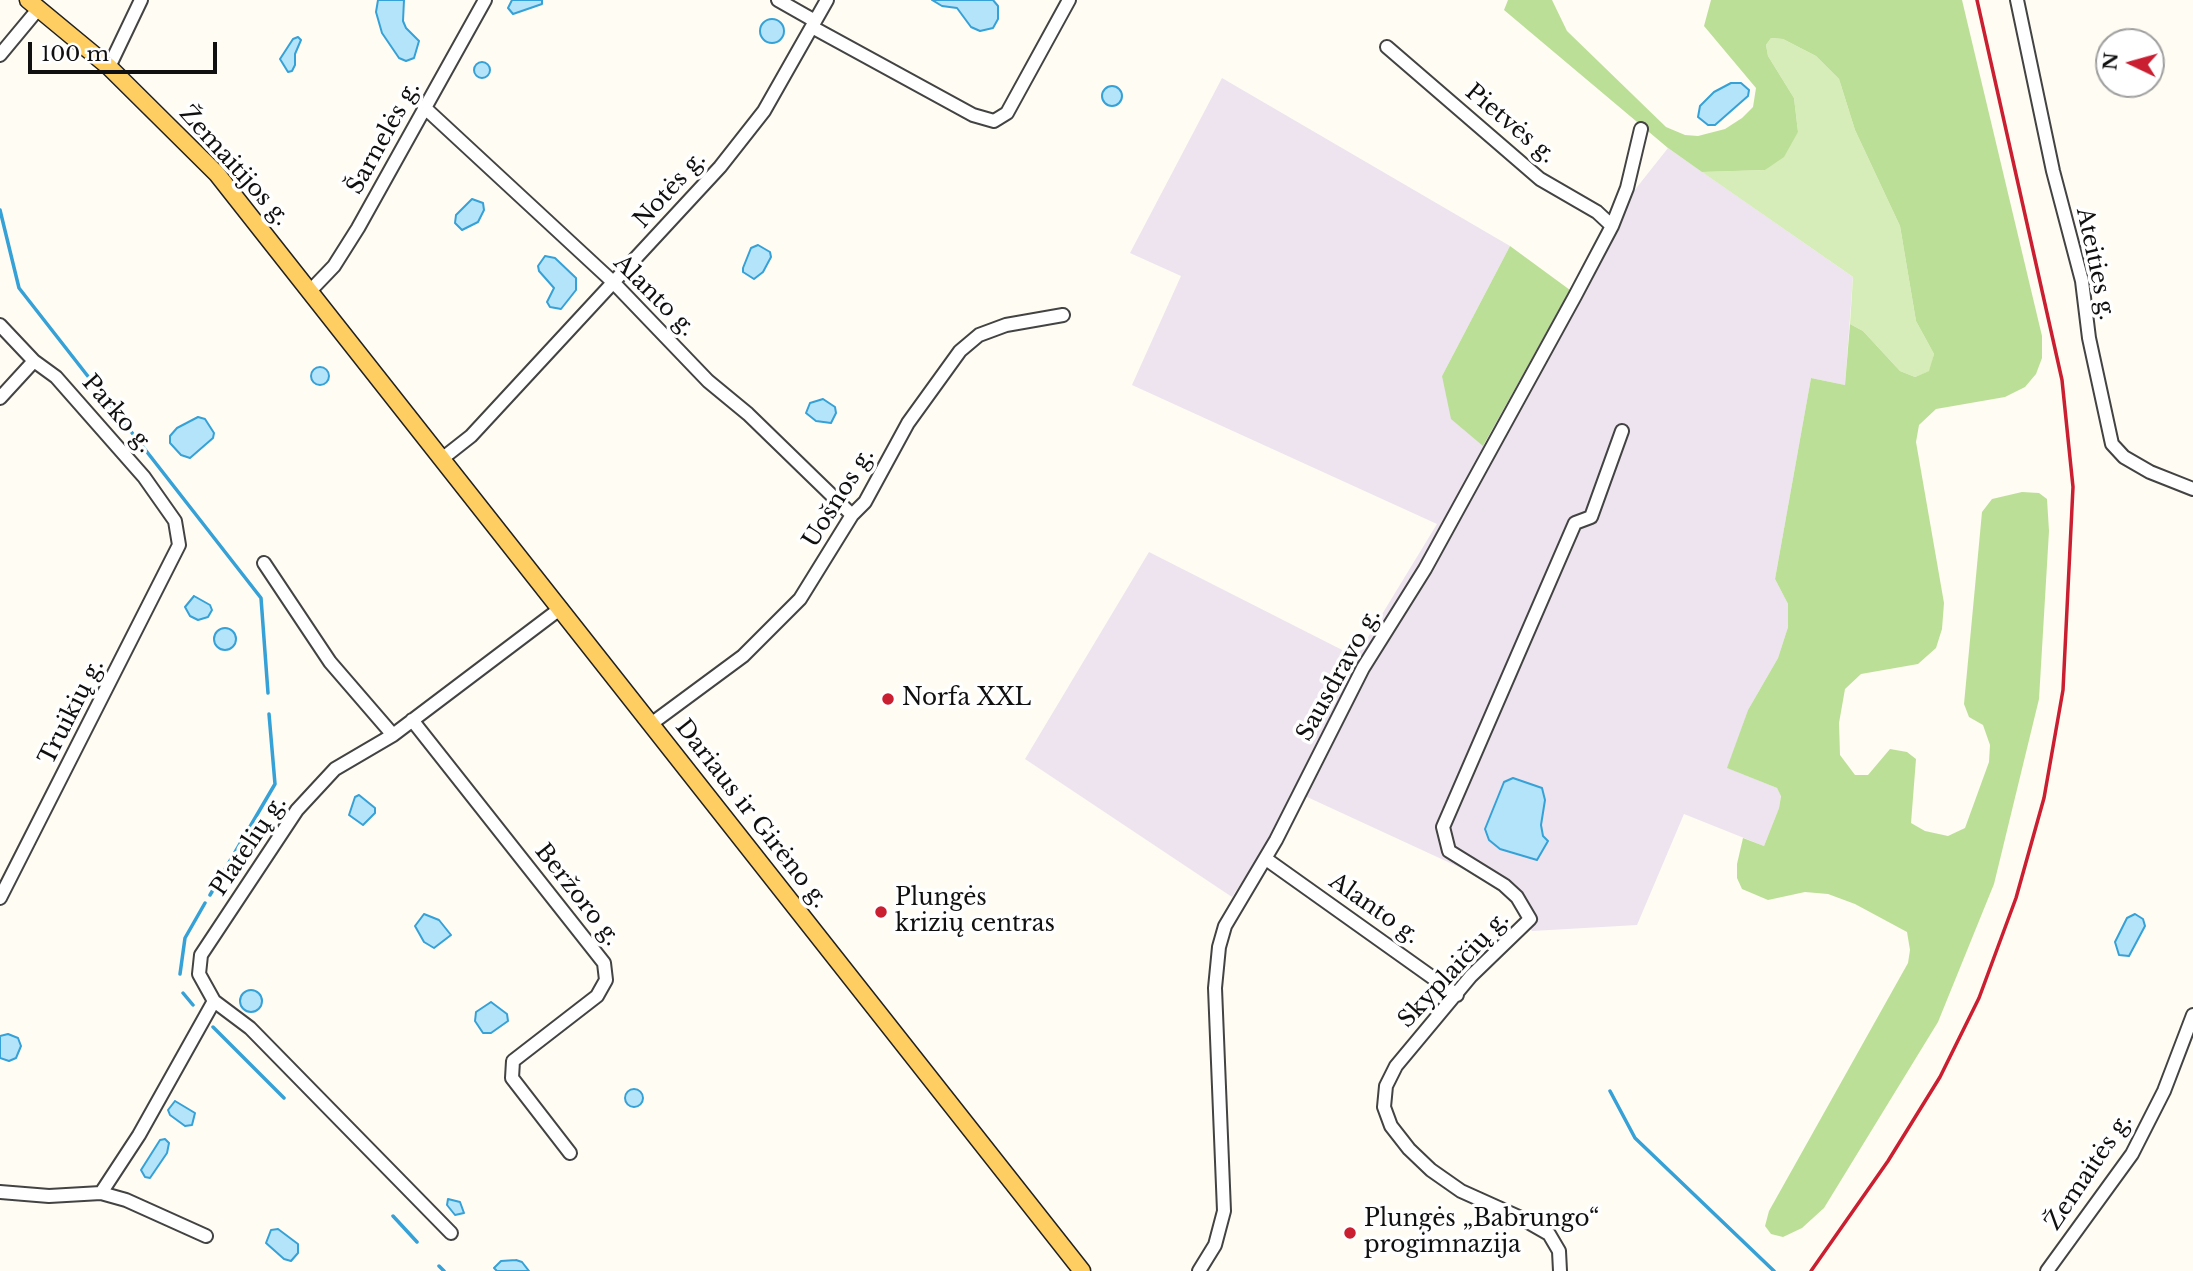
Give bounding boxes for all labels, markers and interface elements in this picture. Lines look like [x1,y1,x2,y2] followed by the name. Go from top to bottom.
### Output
[32,28,220,72] scale bar
[2095,28,2165,98] north arrow
[41,41,109,67] text: 100 m
[2098,51,2123,71] text: N
[342,77,426,199] street label: Šarnelės g.
[1459,78,1561,170] street label: Pietvės g.
[173,100,295,232] street label: Žemaitijos g.
[628,146,712,234] street label: Notės g.
[2070,205,2120,323] street label: Ateities g.
[607,249,701,343] street label: Alanto g.
[76,369,158,459] street label: Parko g.
[798,443,880,553] street label: Uošnos g.
[1291,604,1387,746] street label: Sausdravo g.
[34,655,110,769] street label: Truikių g.
[902,685,1031,713] place label: Norfa XXL
[880,691,896,707] marker: Norfa XXL
[669,714,833,914] street label: Dariaus ir Girėno g.
[205,791,293,901] street label: Platelių g.
[529,838,625,952] street label: Beržoro g.
[1323,868,1425,950] street label: Alanto g.
[895,885,1055,939] place label: Plungės krizių centras
[873,904,889,920] marker: Plungės krizių centras
[1393,906,1515,1034] street label: Skyplaičių g.
[2040,1108,2138,1236] street label: Žemaitės g.
[1364,1206,1599,1260] place label: Plungės „Babrungo“ progimnazija
[1342,1225,1358,1241] marker: Plungės „Babrungo“ progimnazija

